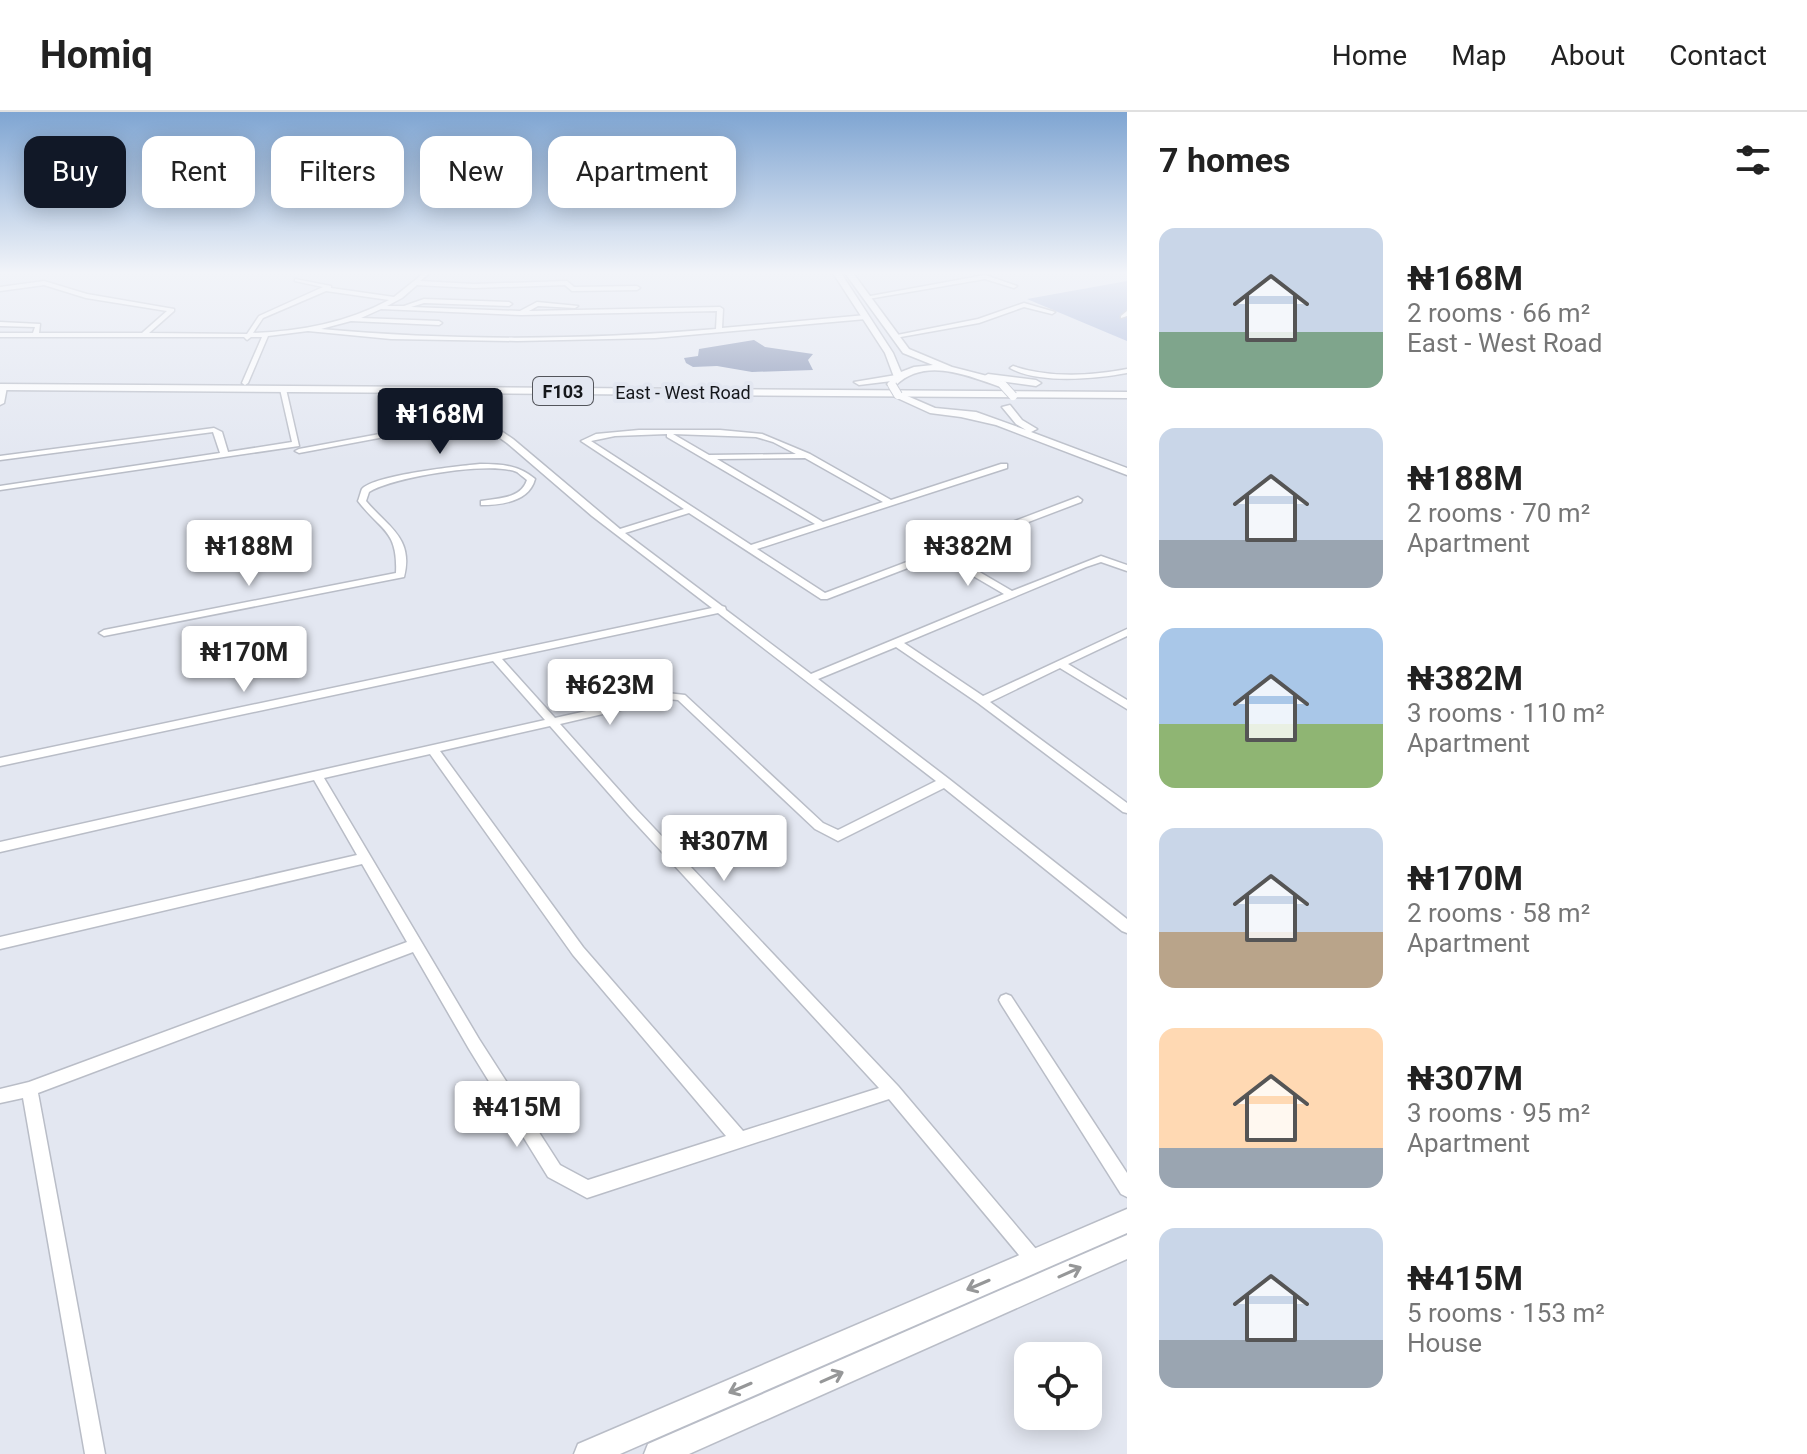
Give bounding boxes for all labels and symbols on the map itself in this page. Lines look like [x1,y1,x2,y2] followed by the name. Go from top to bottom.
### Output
[533,377,593,405] road number: F103
[615,382,751,403] street label: East - West Road
[384,388,496,456] pin: ₦168M
[193,520,305,588] pin: ₦188M
[912,520,1024,588] pin: ₦382M
[188,626,300,694] pin: ₦170M
[554,659,666,727] pin: ₦623M
[668,815,780,883] pin: ₦307M
[461,1081,573,1149] pin: ₦415M
[1057,1264,1082,1279] one-way arrow
[966,1278,991,1293] one-way arrow
[820,1369,844,1384] one-way arrow
[728,1382,752,1397] one-way arrow

